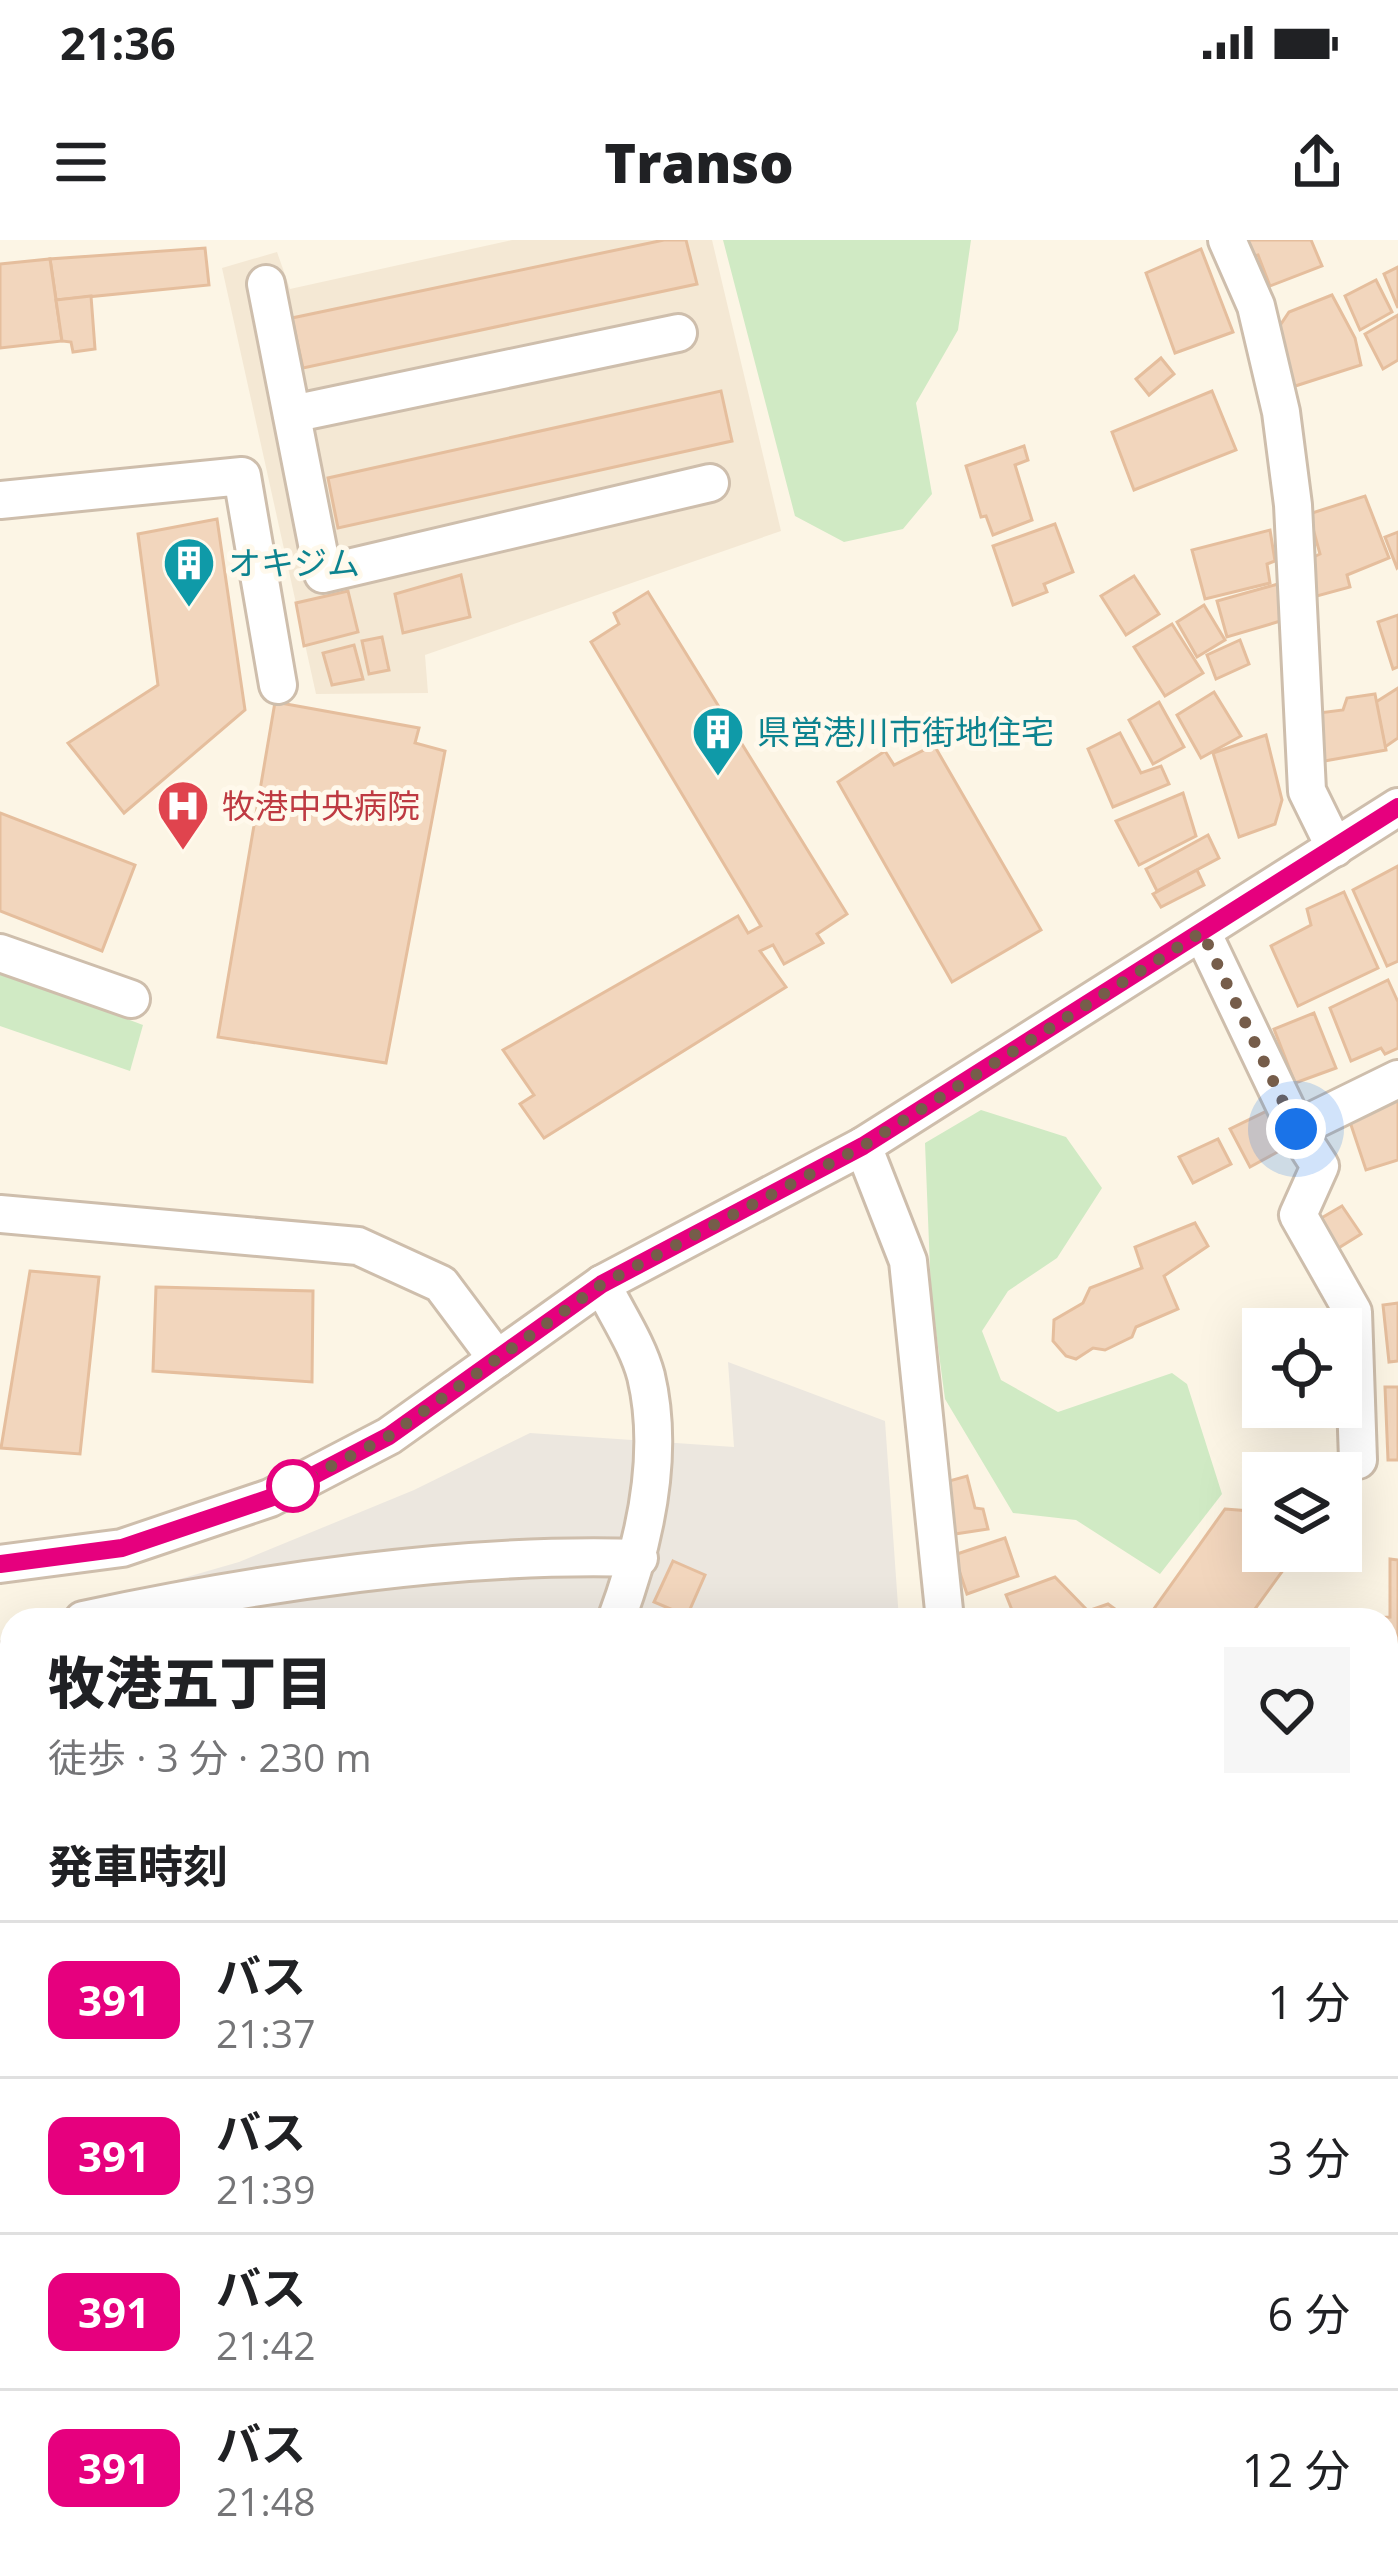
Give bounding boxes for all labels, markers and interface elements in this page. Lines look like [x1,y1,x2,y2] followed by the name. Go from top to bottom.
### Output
[60,12,176,73] text: 21:36
[604,125,794,199] text: Transo
[48,129,114,195] icon: menu
[1284,129,1350,195] icon: share
[161,535,217,609] building icon: オキジム
[228,540,360,585] place label: オキジム
[690,704,746,778] building icon: 県営港川市街地住宅
[757,709,1054,754] place label: 県営港川市街地住宅
[155,778,211,852] hospital icon: 牧港中央病院
[222,783,420,828] place label: 牧港中央病院
[1266,1099,1326,1159] your location
[1242,1308,1362,1572] map controls
[1242,1308,1362,1428] button: locate
[1242,1452,1362,1572] button: layers
[268,1461,318,1511] unlabelled marker
[48,1643,333,1721] text: 牧港五丁目
[1224,1647,1350,1773] button: heart
[48,1730,372,1783] text: 徒歩 · 3 分 · 230 m
[48,1835,228,1896] text: 発車時刻
[216,1945,306,2006] text: バス
[78,1971,150,2028] text: 391
[1268,1971,1350,2032] text: 1 分
[216,2006,315,2059] text: 21:37
[216,2101,306,2162] text: バス
[78,2127,150,2184] text: 391
[1268,2127,1350,2188] text: 3 分
[216,2162,315,2215] text: 21:39
[216,2257,306,2318] text: バス
[78,2283,150,2340] text: 391
[1268,2283,1350,2344] text: 6 分
[216,2318,315,2371] text: 21:42
[216,2413,306,2474] text: バス
[78,2439,150,2496] text: 391
[1242,2439,1350,2500] text: 12 分
[216,2474,315,2527] text: 21:48

